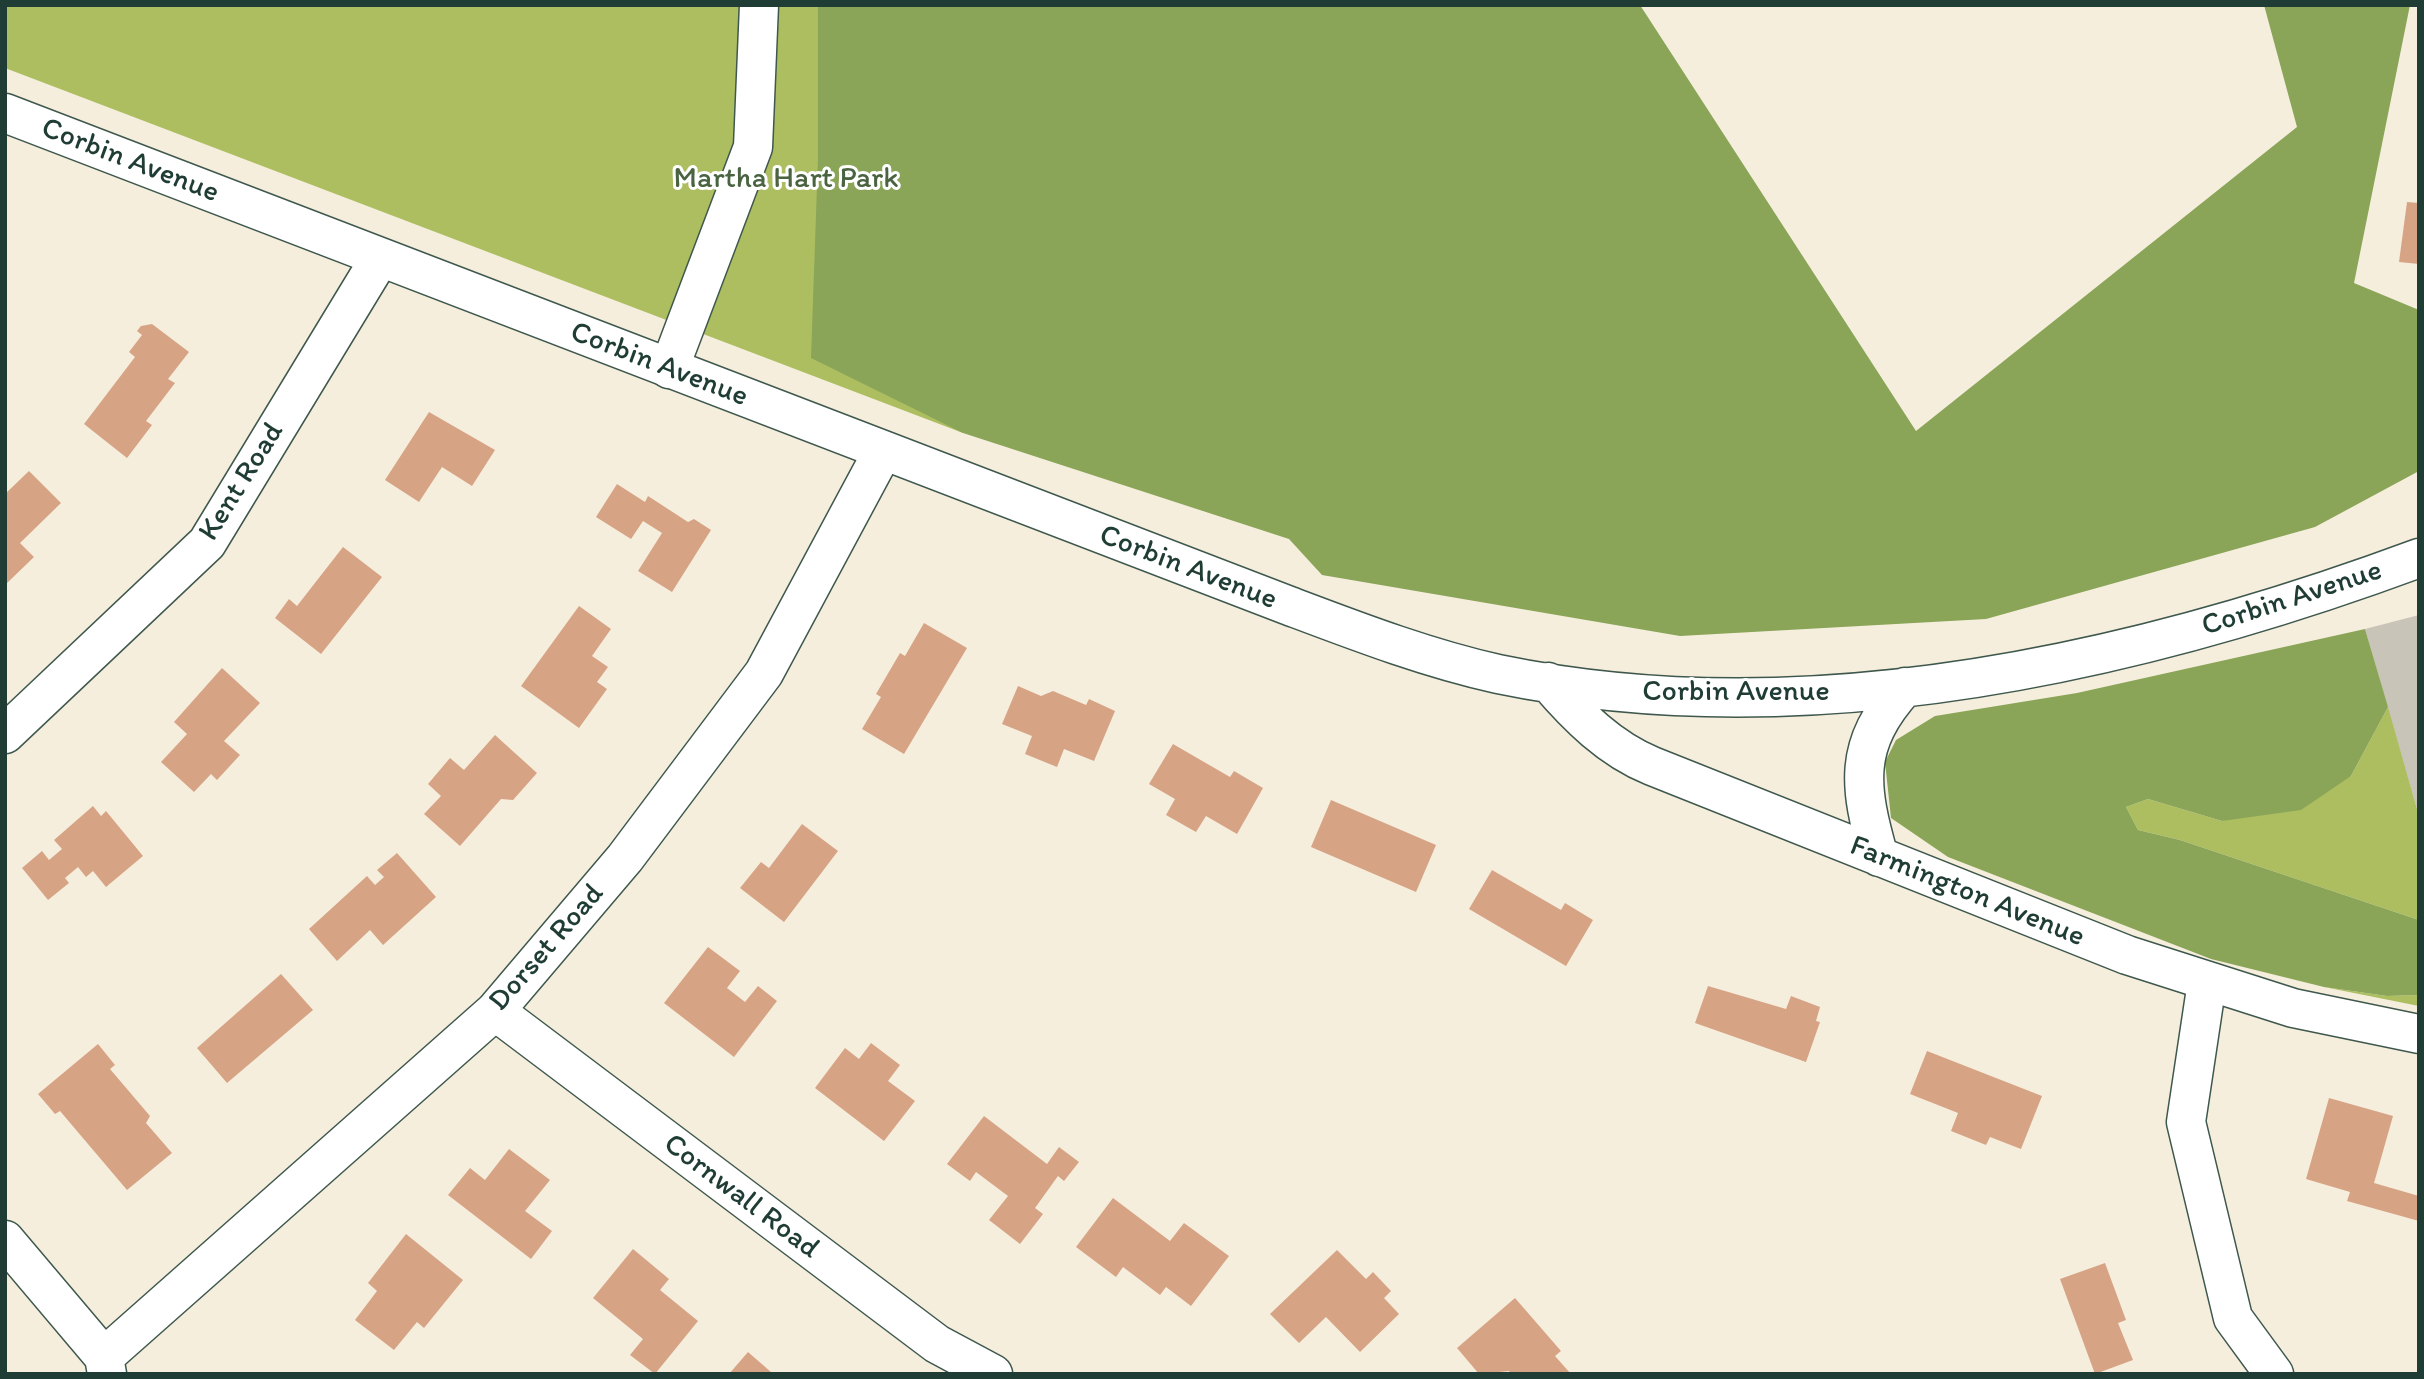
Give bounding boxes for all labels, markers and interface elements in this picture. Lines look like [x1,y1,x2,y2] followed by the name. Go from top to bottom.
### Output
[36,111,224,211] street label: Corbin Avenue
[673,161,899,197] park label: Martha Hart Park
[565,315,753,415] street label: Corbin Avenue
[192,416,292,548] street label: Kent Road
[1094,518,1282,618] street label: Corbin Avenue
[2197,553,2387,645] street label: Corbin Avenue
[1642,674,1830,710] street label: Corbin Avenue
[1844,828,2090,956] street label: Farmington Avenue
[482,877,612,1019] street label: Dorset Road
[656,1127,826,1267] street label: Cornwall Road

